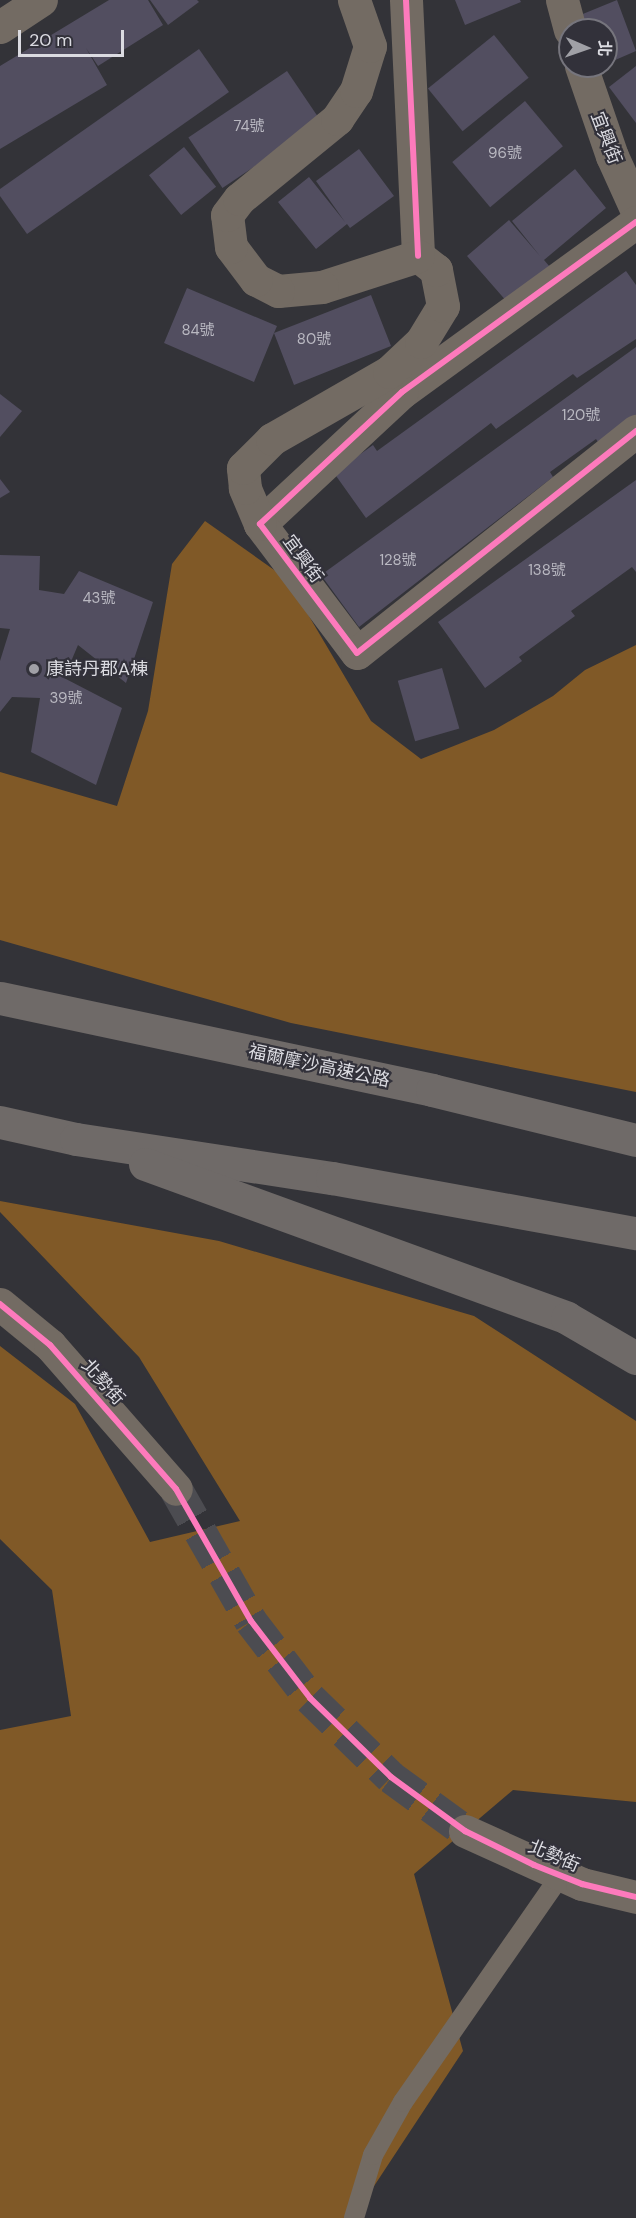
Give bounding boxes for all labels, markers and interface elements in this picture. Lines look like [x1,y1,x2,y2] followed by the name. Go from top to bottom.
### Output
[21,18,128,56] scale bar
[558,18,618,78] north arrow
[29,28,72,52] text: 20 m
[594,40,615,57] text: 北
[586,109,626,167] street label: 宜興街
[233,118,265,136] house number: 74號
[488,145,522,163] house number: 96號
[181,322,215,340] house number: 84號
[297,331,331,349] house number: 80號
[562,407,600,425] house number: 120號
[278,531,328,587] street label: 宜興街
[379,552,417,570] house number: 128號
[528,562,566,580] house number: 138號
[83,590,115,608] house number: 43號
[46,658,148,680] place label: 康詩丹郡A棟
[27,662,41,676] marker: 康詩丹郡A棟
[50,690,82,708] house number: 39號
[246,1040,392,1092] street label: 福爾摩沙高速公路
[77,1355,129,1409] street label: 北勢街
[525,1836,583,1876] street label: 北勢街

